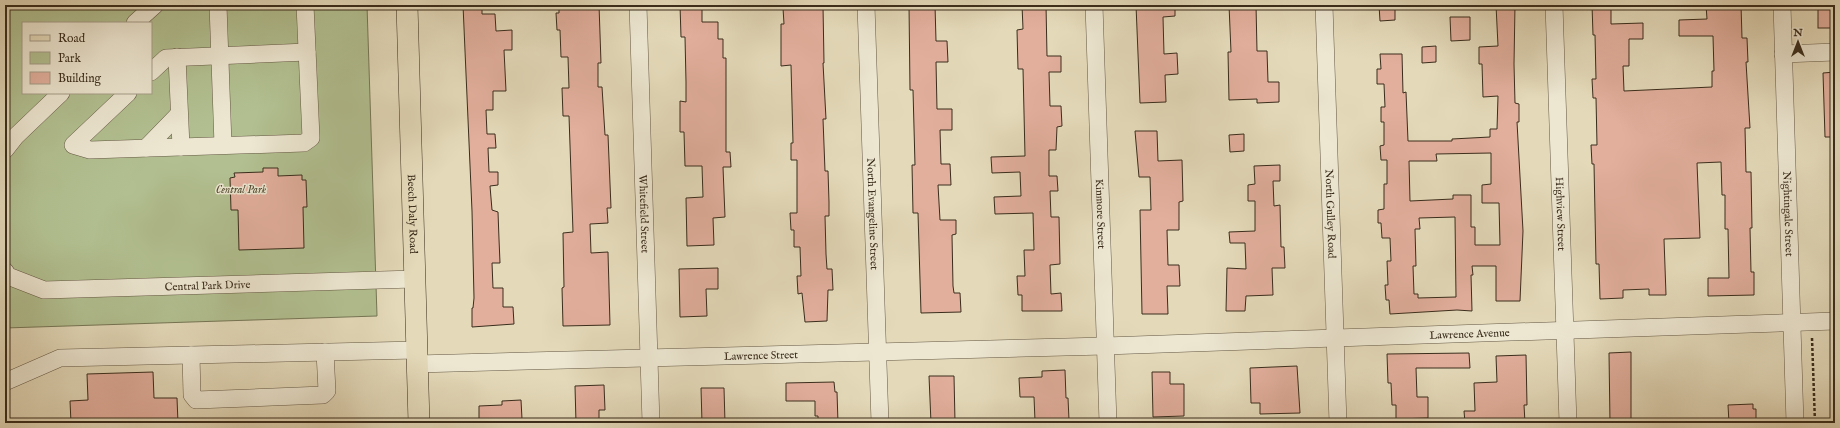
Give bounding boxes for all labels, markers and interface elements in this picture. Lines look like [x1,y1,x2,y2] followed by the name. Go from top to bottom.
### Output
[22,22,152,94] legend
[1778,22,1818,62] north arrow
[1792,26,1803,40] text: N
[58,31,86,46] text: Road
[58,51,81,66] text: Park
[58,71,102,86] text: Building
[863,158,881,270] street label: North Evangeline Street
[1322,169,1338,259] street label: North Gulley Road
[1779,171,1796,257] street label: Nightingale Street
[404,174,420,254] street label: Beech Daly Road
[635,174,652,254] street label: Whitefield Street
[1552,177,1568,251] street label: Highview Street
[1092,179,1108,249] street label: Kinmore Street
[216,183,267,197] park label: Central Park
[164,278,251,294] street label: Central Park Drive
[1429,326,1510,343] street label: Lawrence Avenue
[724,348,798,364] street label: Lawrence Street

